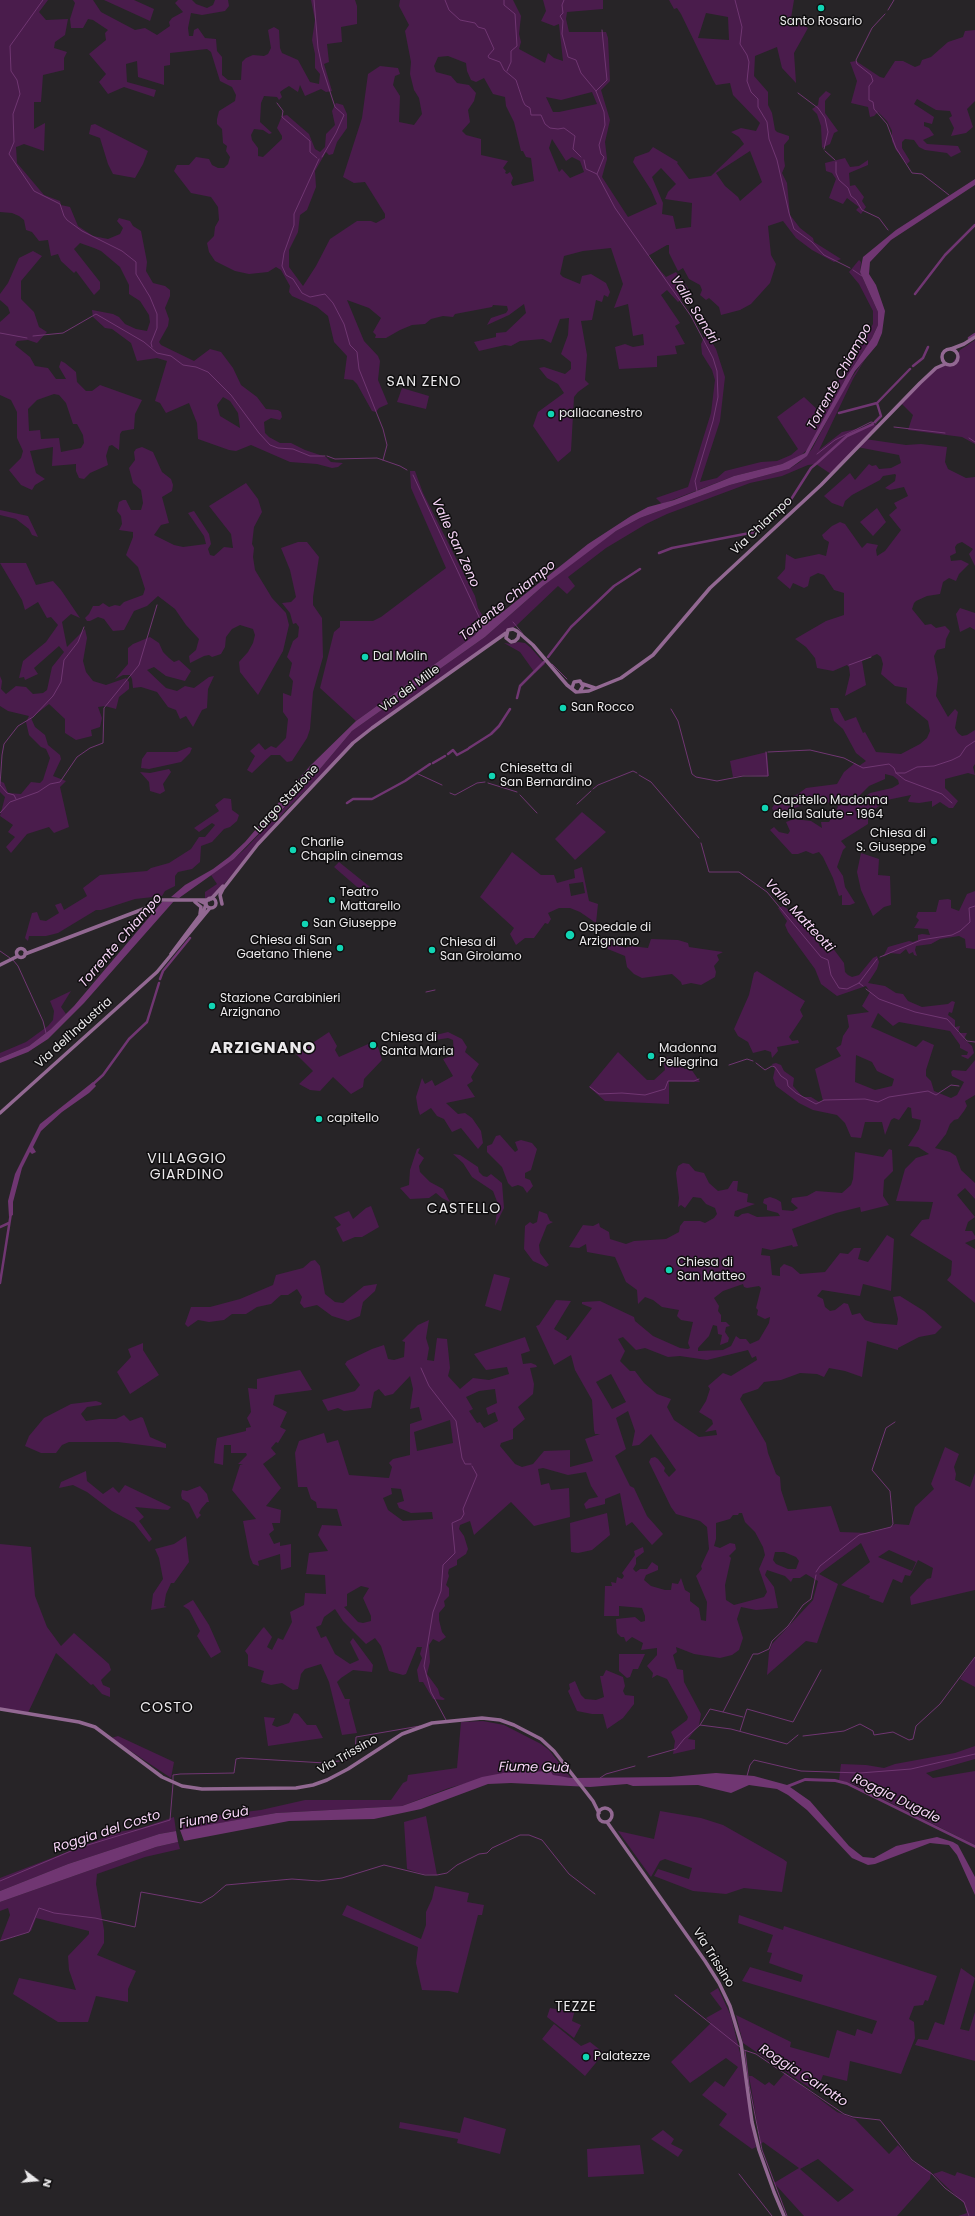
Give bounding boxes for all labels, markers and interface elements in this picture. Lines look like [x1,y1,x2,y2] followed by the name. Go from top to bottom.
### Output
[816,3,826,13] marker: Santo Rosario
[780,15,862,29] place label: Santo Rosario
[667,273,721,347] water label: Valle Sandri
[804,321,876,433] water label: Torrente Chiampo
[387,374,461,390] district label: SAN ZENO
[559,407,643,421] place label: pallacanestro
[546,409,556,419] marker: pallacanestro
[728,494,796,558] street label: Via Chiampo
[428,496,482,590] water label: Valle San Zeno
[457,558,559,644] water label: Torrente Chiampo
[373,650,427,664] place label: Dal Molin
[360,652,370,662] marker: Dal Molin
[377,662,443,716] street label: Via dei Mille
[571,701,634,715] place label: San Rocco
[558,703,568,713] marker: San Rocco
[252,762,322,836] street label: Largo Stazione
[500,762,592,790] place label: Chiesetta di San Bernardino
[487,771,497,781] marker: Chiesetta di San Bernardino
[773,794,888,822] place label: Capitello Madonna della Salute - 1964
[760,803,770,813] marker: Capitello Madonna della Salute - 1964
[856,827,926,855] place label: Chiesa di S. Giuseppe
[301,836,403,864] place label: Charlie Chaplin cinemas
[929,836,939,846] marker: Chiesa di S. Giuseppe
[288,845,298,855] marker: Charlie Chaplin cinemas
[761,876,837,956] water label: Valle Matteotti
[340,886,401,914] place label: Teatro Mattarello
[76,891,166,991] water label: Torrente Chiampo
[327,895,337,905] marker: Teatro Mattarello
[313,917,396,931] place label: San Giuseppe
[300,919,310,929] marker: San Giuseppe
[579,921,651,949] place label: Ospedale di Arzignano
[564,929,576,941] marker: Ospedale di Arzignano
[236,934,332,962] place label: Chiesa di San Gaetano Thiene
[440,936,522,964] place label: Chiesa di San Girolamo
[335,943,345,953] marker: Chiesa di San Gaetano Thiene
[427,945,437,955] marker: Chiesa di San Girolamo
[220,992,340,1020] place label: Stazione Carabinieri Arzignano
[33,995,115,1071] street label: Via dell'Industria
[207,1001,217,1011] marker: Stazione Carabinieri Arzignano
[381,1031,454,1059] place label: Chiesa di Santa Maria
[210,1039,316,1059] district label: ARZIGNANO
[368,1040,378,1050] marker: Chiesa di Santa Maria
[659,1042,718,1070] place label: Madonna Pellegrina
[646,1051,656,1061] marker: Madonna Pellegrina
[327,1112,379,1126] place label: capitello
[314,1114,324,1124] marker: capitello
[147,1151,227,1184] district label: VILLAGGIO GIARDINO
[427,1201,501,1217] district label: CASTELLO
[677,1256,745,1284] place label: Chiesa di San Matteo
[664,1265,674,1275] marker: Chiesa di San Matteo
[140,1700,194,1716] district label: COSTO
[315,1732,381,1778] street label: Via Trissino
[499,1760,569,1776] water label: Fiume Guà
[849,1771,943,1827] water label: Roggia Dugale
[178,1804,250,1832] water label: Fiume Guà
[51,1807,163,1857] water label: Roggia del Costo
[689,1926,737,1990] street label: Via Trissino
[555,1999,597,2015] district label: TEZZE
[756,2042,850,2110] water label: Roggia Carlotto
[594,2050,650,2064] place label: Palatezze
[581,2052,591,2062] marker: Palatezze
[16,2160,56,2200] north arrow
[39,2177,56,2189] text: N

